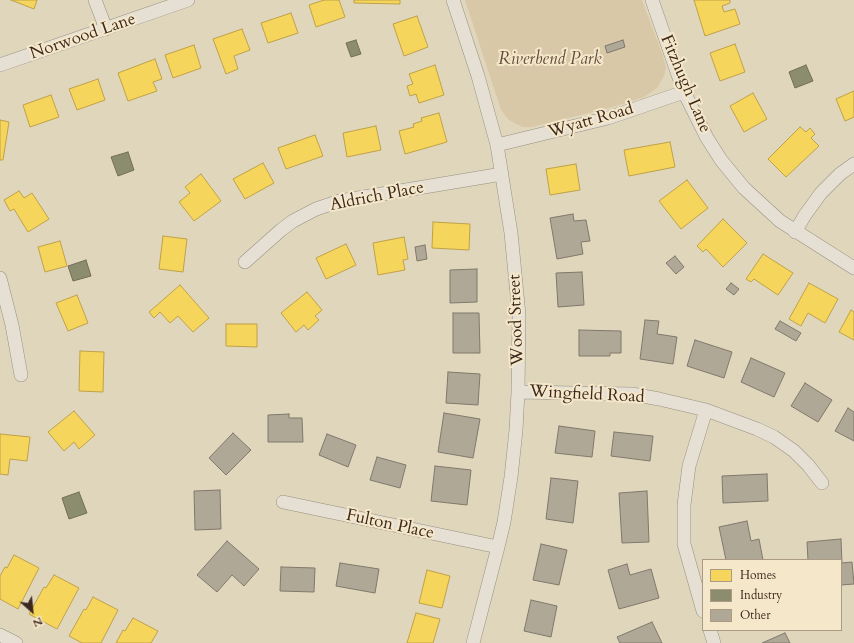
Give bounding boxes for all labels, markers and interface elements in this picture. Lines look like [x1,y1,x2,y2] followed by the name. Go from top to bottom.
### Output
[27,9,139,65] street label: Norwood Lane
[655,32,715,136] street label: Fitzhugh Lane
[498,50,602,70] park label: Riverbend Park
[546,99,636,143] street label: Wyatt Road
[328,178,426,216] street label: Aldrich Place
[505,274,529,366] street label: Wood Street
[529,382,645,408] street label: Wingfield Road
[344,506,436,544] street label: Fulton Place
[702,559,842,631] legend
[740,567,776,583] text: Homes
[740,587,782,603] text: Industry
[12,591,52,631] north arrow
[740,607,771,623] text: Other
[30,613,45,631] text: N

